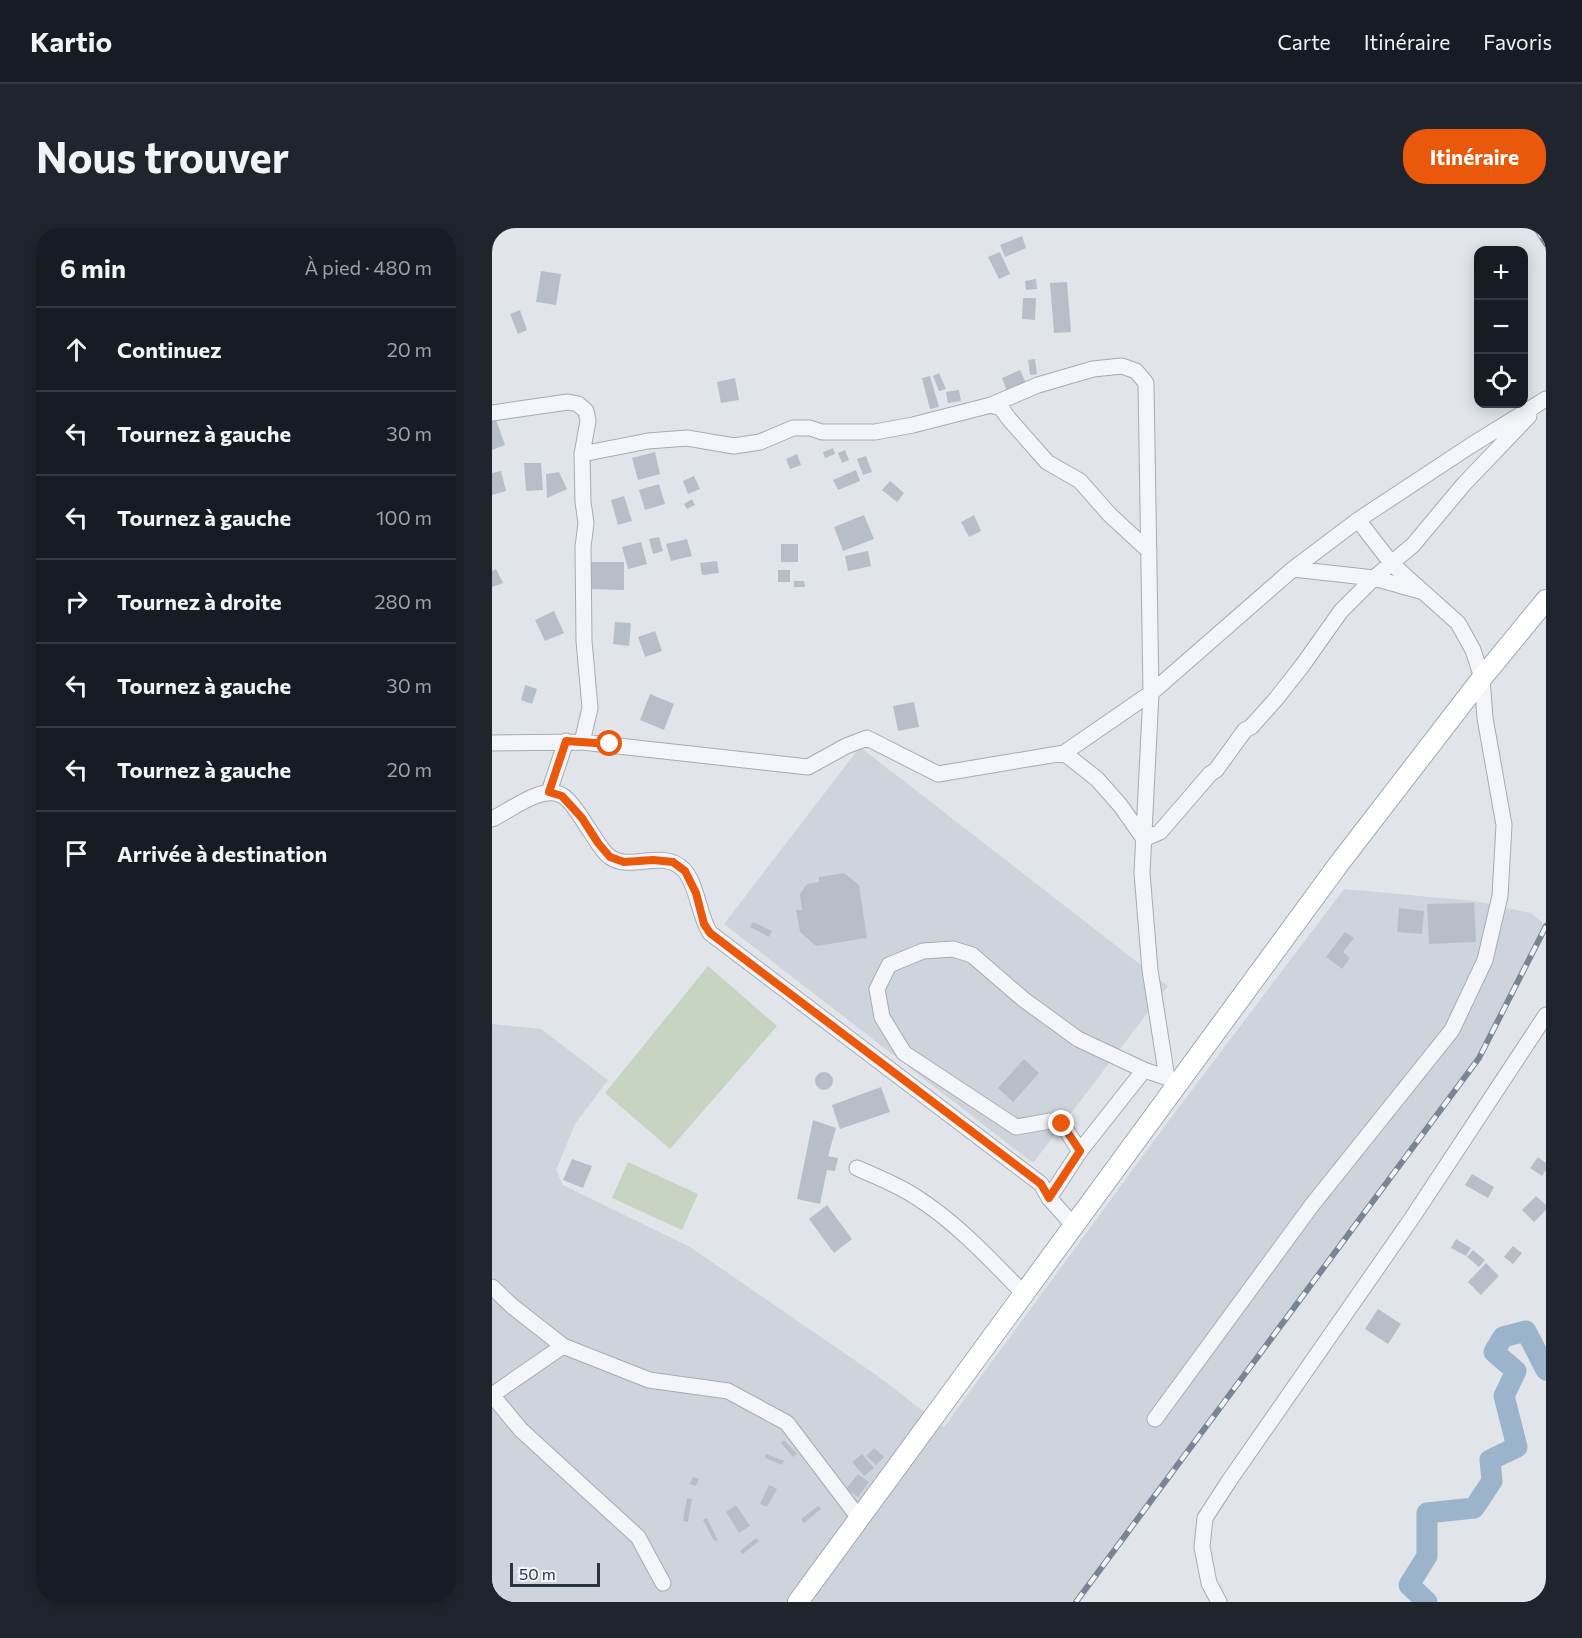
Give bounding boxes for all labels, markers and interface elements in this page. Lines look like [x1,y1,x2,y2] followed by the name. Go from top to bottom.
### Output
[30,24,112,58] text: Kartio
[1277,29,1331,54] text: Carte
[1364,29,1450,54] text: Itinéraire
[1483,29,1552,54] text: Favoris
[1403,129,1546,184] button: Itinéraire
[36,130,289,182] text: Nous trouver
[1474,246,1528,408] map controls
[1474,246,1528,300] button: +
[60,252,126,283] text: 6 min
[304,255,432,279] text: À pied · 480 m
[1474,300,1528,354] button: −
[60,333,93,366] icon: ahead
[117,336,222,363] text: Continuez
[387,337,432,361] text: 20 m
[1474,354,1528,408] button: locate
[60,417,93,450] icon: left
[117,420,291,447] text: Tournez à gauche
[386,421,432,445] text: 30 m
[60,501,93,534] icon: left
[117,504,291,531] text: Tournez à gauche
[376,505,432,529] text: 100 m
[60,585,93,618] icon: right
[117,588,282,615] text: Tournez à droite
[374,589,432,613] text: 280 m
[60,669,93,702] icon: left
[117,672,291,699] text: Tournez à gauche
[386,673,432,697] text: 30 m
[596,730,622,756] route start
[60,753,93,786] icon: left
[117,756,291,783] text: Tournez à gauche
[387,757,432,781] text: 20 m
[60,837,93,870] icon: arrive
[117,840,327,867] text: Arrivée à destination
[1048,1110,1074,1136] route end
[510,1560,600,1588] scale bar
[519,1564,556,1583] text: 50 m

